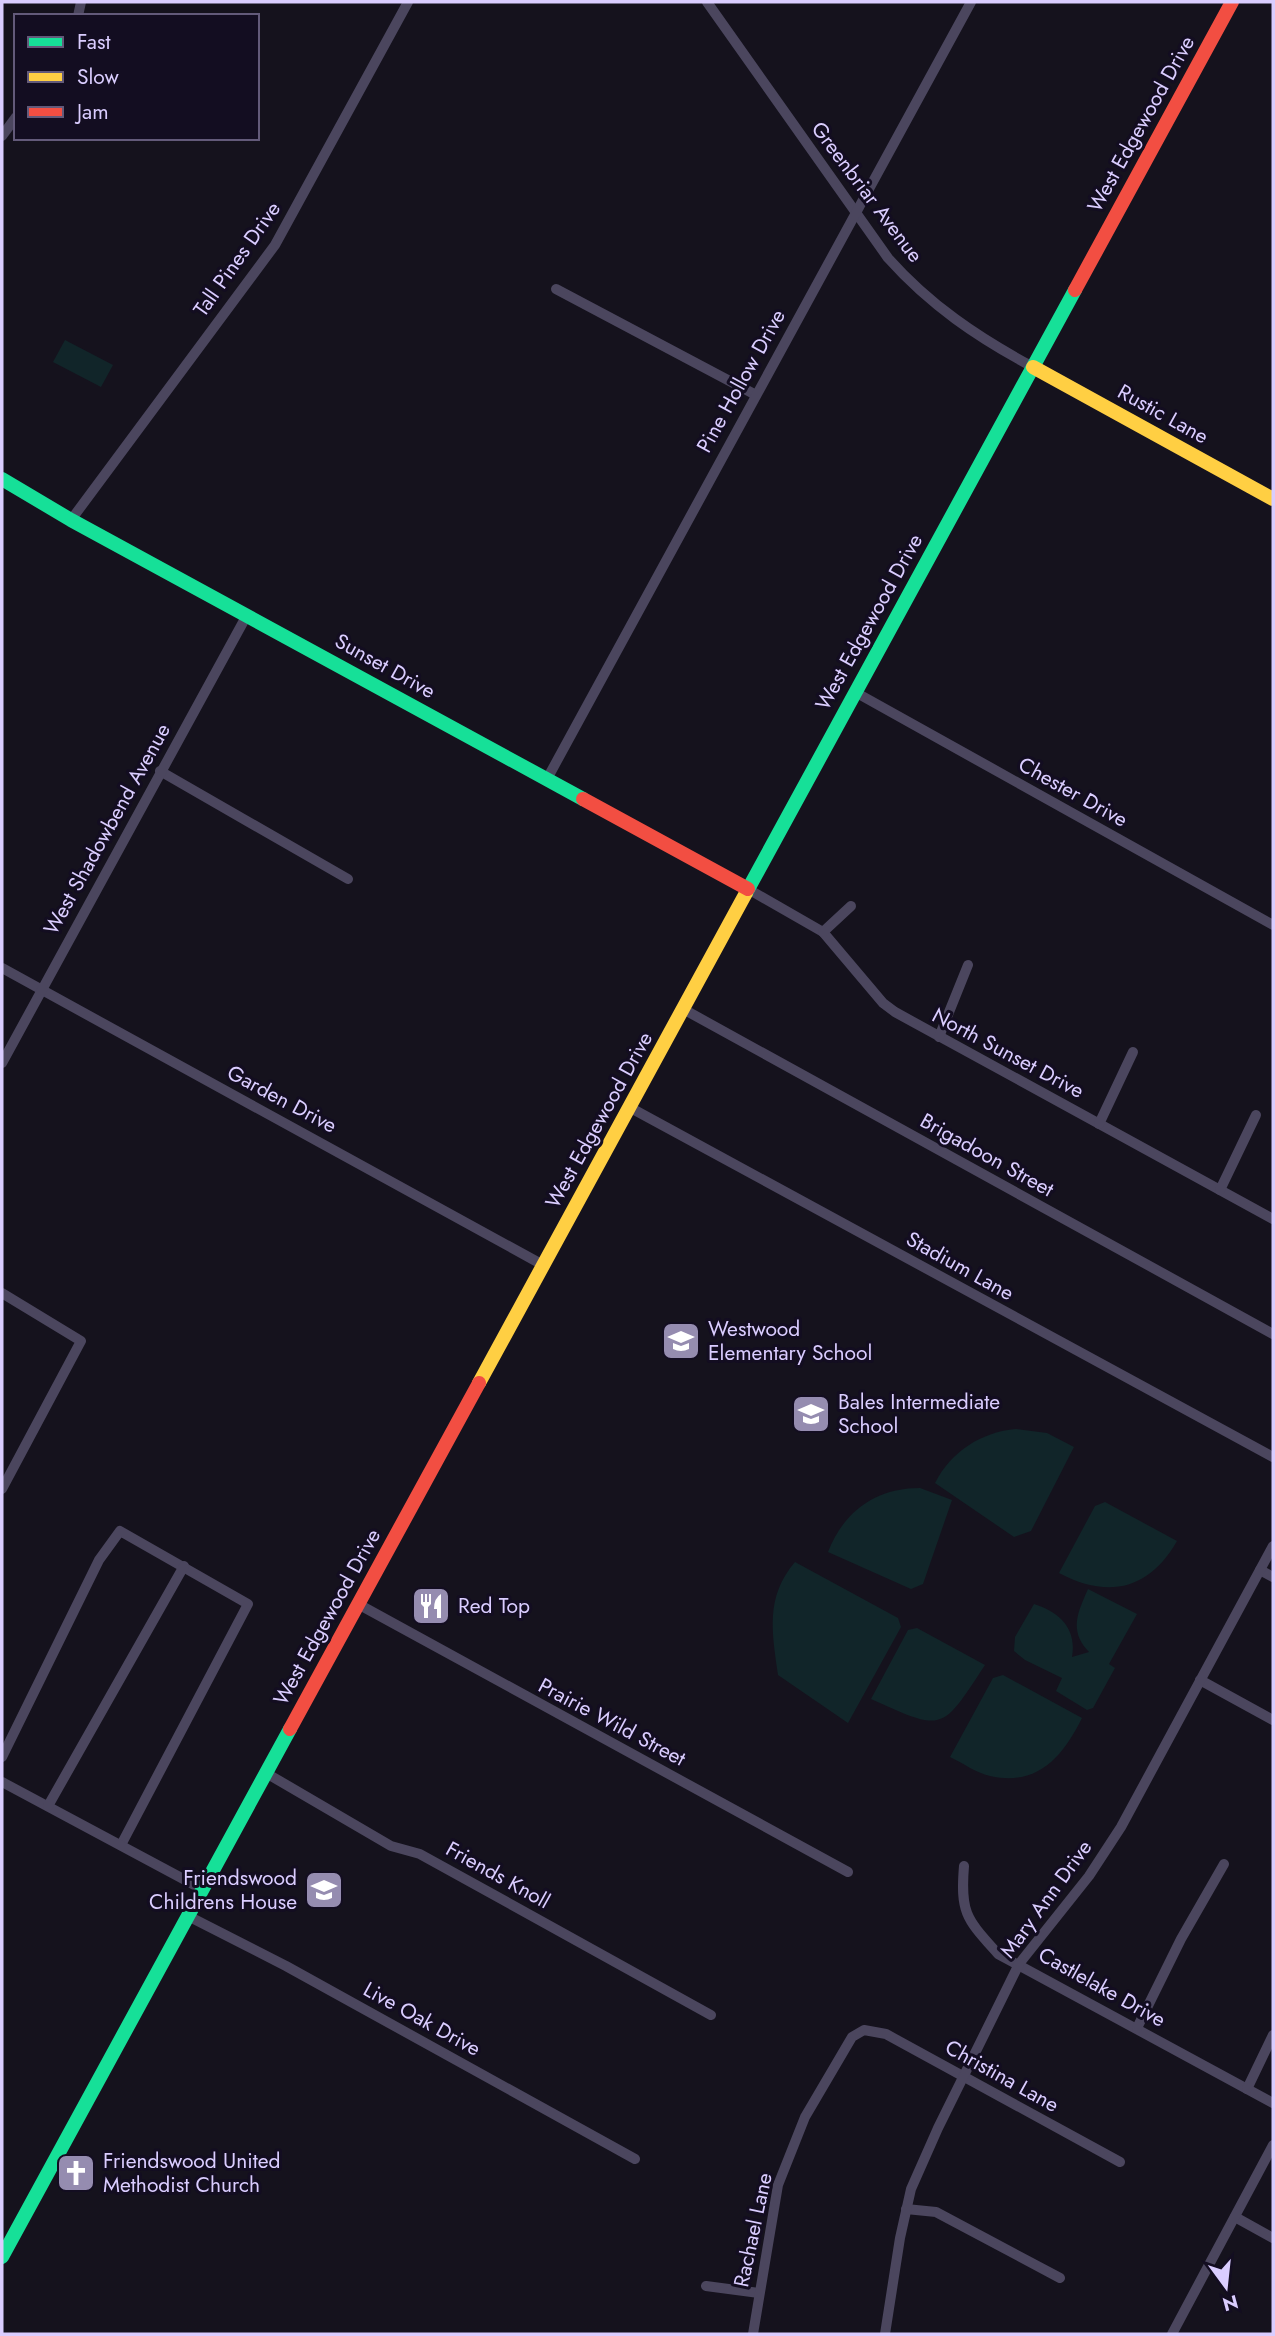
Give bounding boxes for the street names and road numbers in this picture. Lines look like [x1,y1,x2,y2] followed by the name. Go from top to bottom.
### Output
[1080,30,1202,218] street label: West Edgewood Drive
[804,115,930,269] street label: Greenbriar Avenue
[186,195,288,322] street label: Tall Pines Drive
[689,304,793,458] street label: Pine Hollow Drive
[1112,377,1214,451] street label: Rustic Lane
[808,528,930,716] street label: West Edgewood Drive
[329,626,441,706] street label: Sunset Drive
[36,718,178,940] street label: West Shadowbend Avenue
[1013,750,1133,834] street label: Chester Drive
[927,1000,1089,1106] street label: North Sunset Drive
[538,1026,660,1214] street label: West Edgewood Drive
[222,1057,342,1141] street label: Garden Drive
[915,1106,1059,1204] street label: Brigadoon Street
[901,1224,1020,1308] street label: Stadium Lane
[266,1523,388,1711] street label: West Edgewood Drive
[533,1670,691,1774] street label: Prairie Wild Street
[440,1834,556,1916] street label: Friends Knoll
[993,1834,1099,1964] street label: Mary Ann Drive
[1033,1940,1171,2034] street label: Castlelake Drive
[358,1974,486,2064] street label: Live Oak Drive
[940,2032,1064,2120] street label: Christina Lane
[726,2170,780,2290] street label: Rachael Lane

